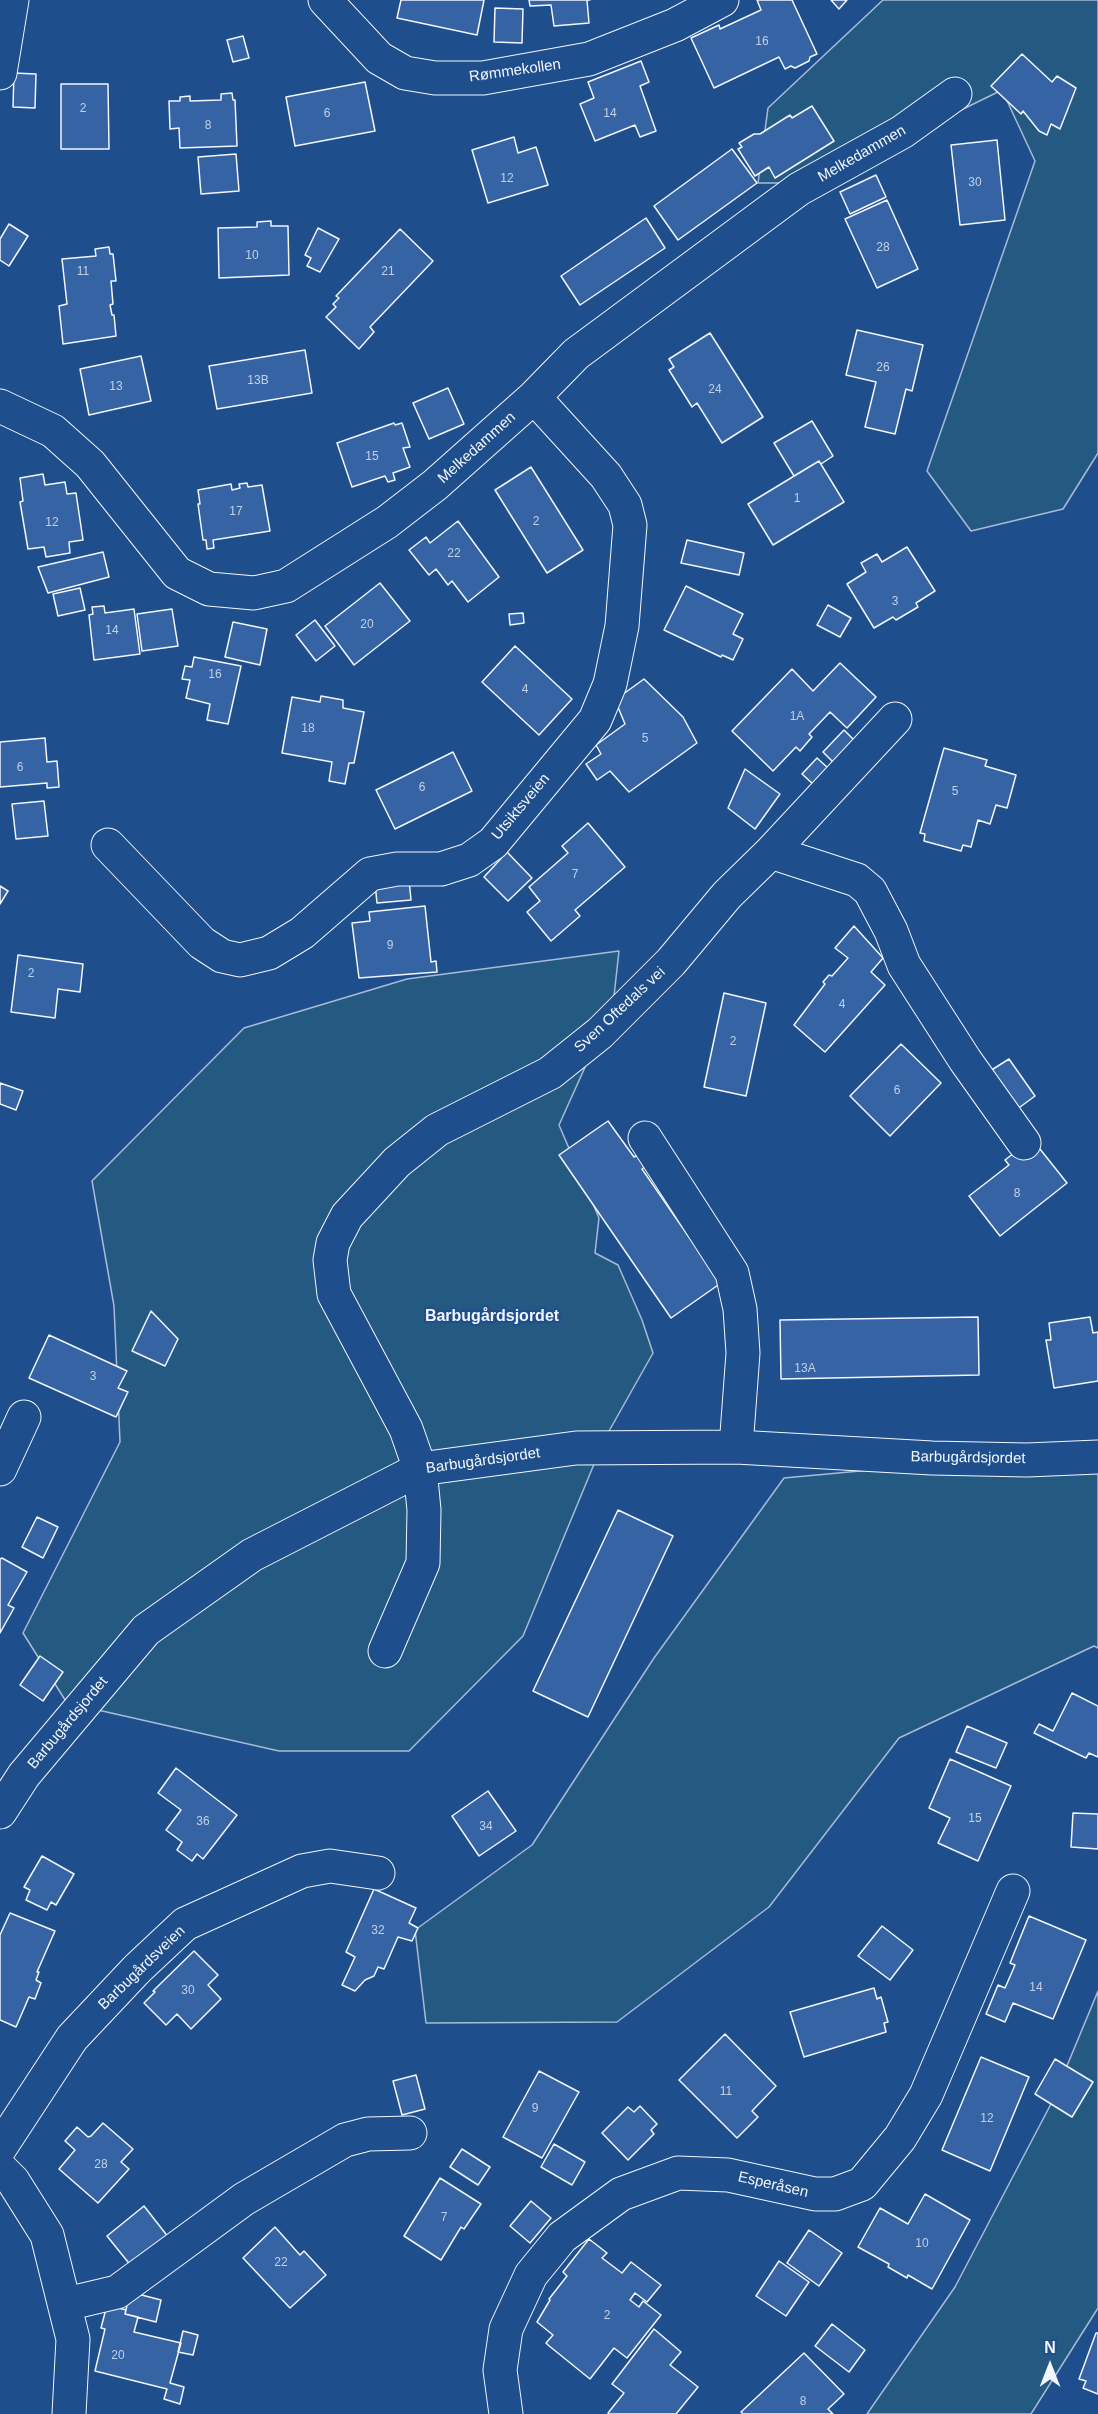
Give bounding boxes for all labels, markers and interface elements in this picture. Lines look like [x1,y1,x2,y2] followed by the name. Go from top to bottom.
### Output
[755,35,769,49] house number: 16
[468,56,562,86] street label: Rømmekollen
[80,102,86,116] house number: 2
[324,107,330,121] house number: 6
[603,107,617,121] house number: 14
[205,119,211,133] house number: 8
[815,122,909,186] street label: Melkedammen
[500,172,514,186] house number: 12
[968,176,982,190] house number: 30
[876,241,890,255] house number: 28
[245,249,259,263] house number: 10
[77,265,89,279] house number: 11
[381,265,395,279] house number: 21
[876,361,890,375] house number: 26
[247,374,269,388] house number: 13B
[109,380,123,394] house number: 13
[708,383,722,397] house number: 24
[434,408,520,488] street label: Melkedammen
[365,450,379,464] house number: 15
[794,492,800,506] house number: 1
[229,505,243,519] house number: 17
[533,515,539,529] house number: 2
[45,516,59,530] house number: 12
[447,547,461,561] house number: 22
[892,595,898,609] house number: 3
[360,618,374,632] house number: 20
[105,624,119,638] house number: 14
[208,668,222,682] house number: 16
[522,683,528,697] house number: 4
[790,710,804,724] house number: 1A
[301,722,315,736] house number: 18
[642,732,648,746] house number: 5
[17,761,23,775] house number: 6
[488,770,554,844] street label: Utsiktsveien
[419,781,425,795] house number: 6
[952,785,958,799] house number: 5
[572,868,578,882] house number: 7
[387,939,393,953] house number: 9
[571,963,669,1057] street label: Sven Oftedals vei
[28,967,34,981] house number: 2
[839,998,845,1012] house number: 4
[730,1035,736,1049] house number: 2
[894,1084,900,1098] house number: 6
[1014,1187,1020,1201] house number: 8
[425,1307,559,1327] district label: Barbugårdsjordet
[794,1362,816,1376] house number: 13A
[90,1370,96,1384] house number: 3
[425,1444,541,1478] street label: Barbugårdsjordet
[910,1448,1026,1468] street label: Barbugårdsjordet
[24,1673,112,1773] street label: Barbugårdsjordet
[968,1812,982,1826] house number: 15
[196,1815,210,1829] house number: 36
[479,1820,493,1834] house number: 34
[95,1922,189,2014] street label: Barbugårdsveien
[371,1924,385,1938] house number: 32
[1029,1981,1043,1995] house number: 14
[181,1984,195,1998] house number: 30
[720,2085,732,2099] house number: 11
[532,2102,538,2116] house number: 9
[980,2112,994,2126] house number: 12
[94,2158,108,2172] house number: 28
[736,2168,810,2202] street label: Esperåsen
[441,2211,447,2225] house number: 7
[915,2237,929,2251] house number: 10
[274,2256,288,2270] house number: 22
[604,2309,610,2323] house number: 2
[1020,2336,1080,2396] north arrow
[1044,2339,1056,2356] text: N
[111,2349,125,2363] house number: 20
[800,2395,806,2409] house number: 8

